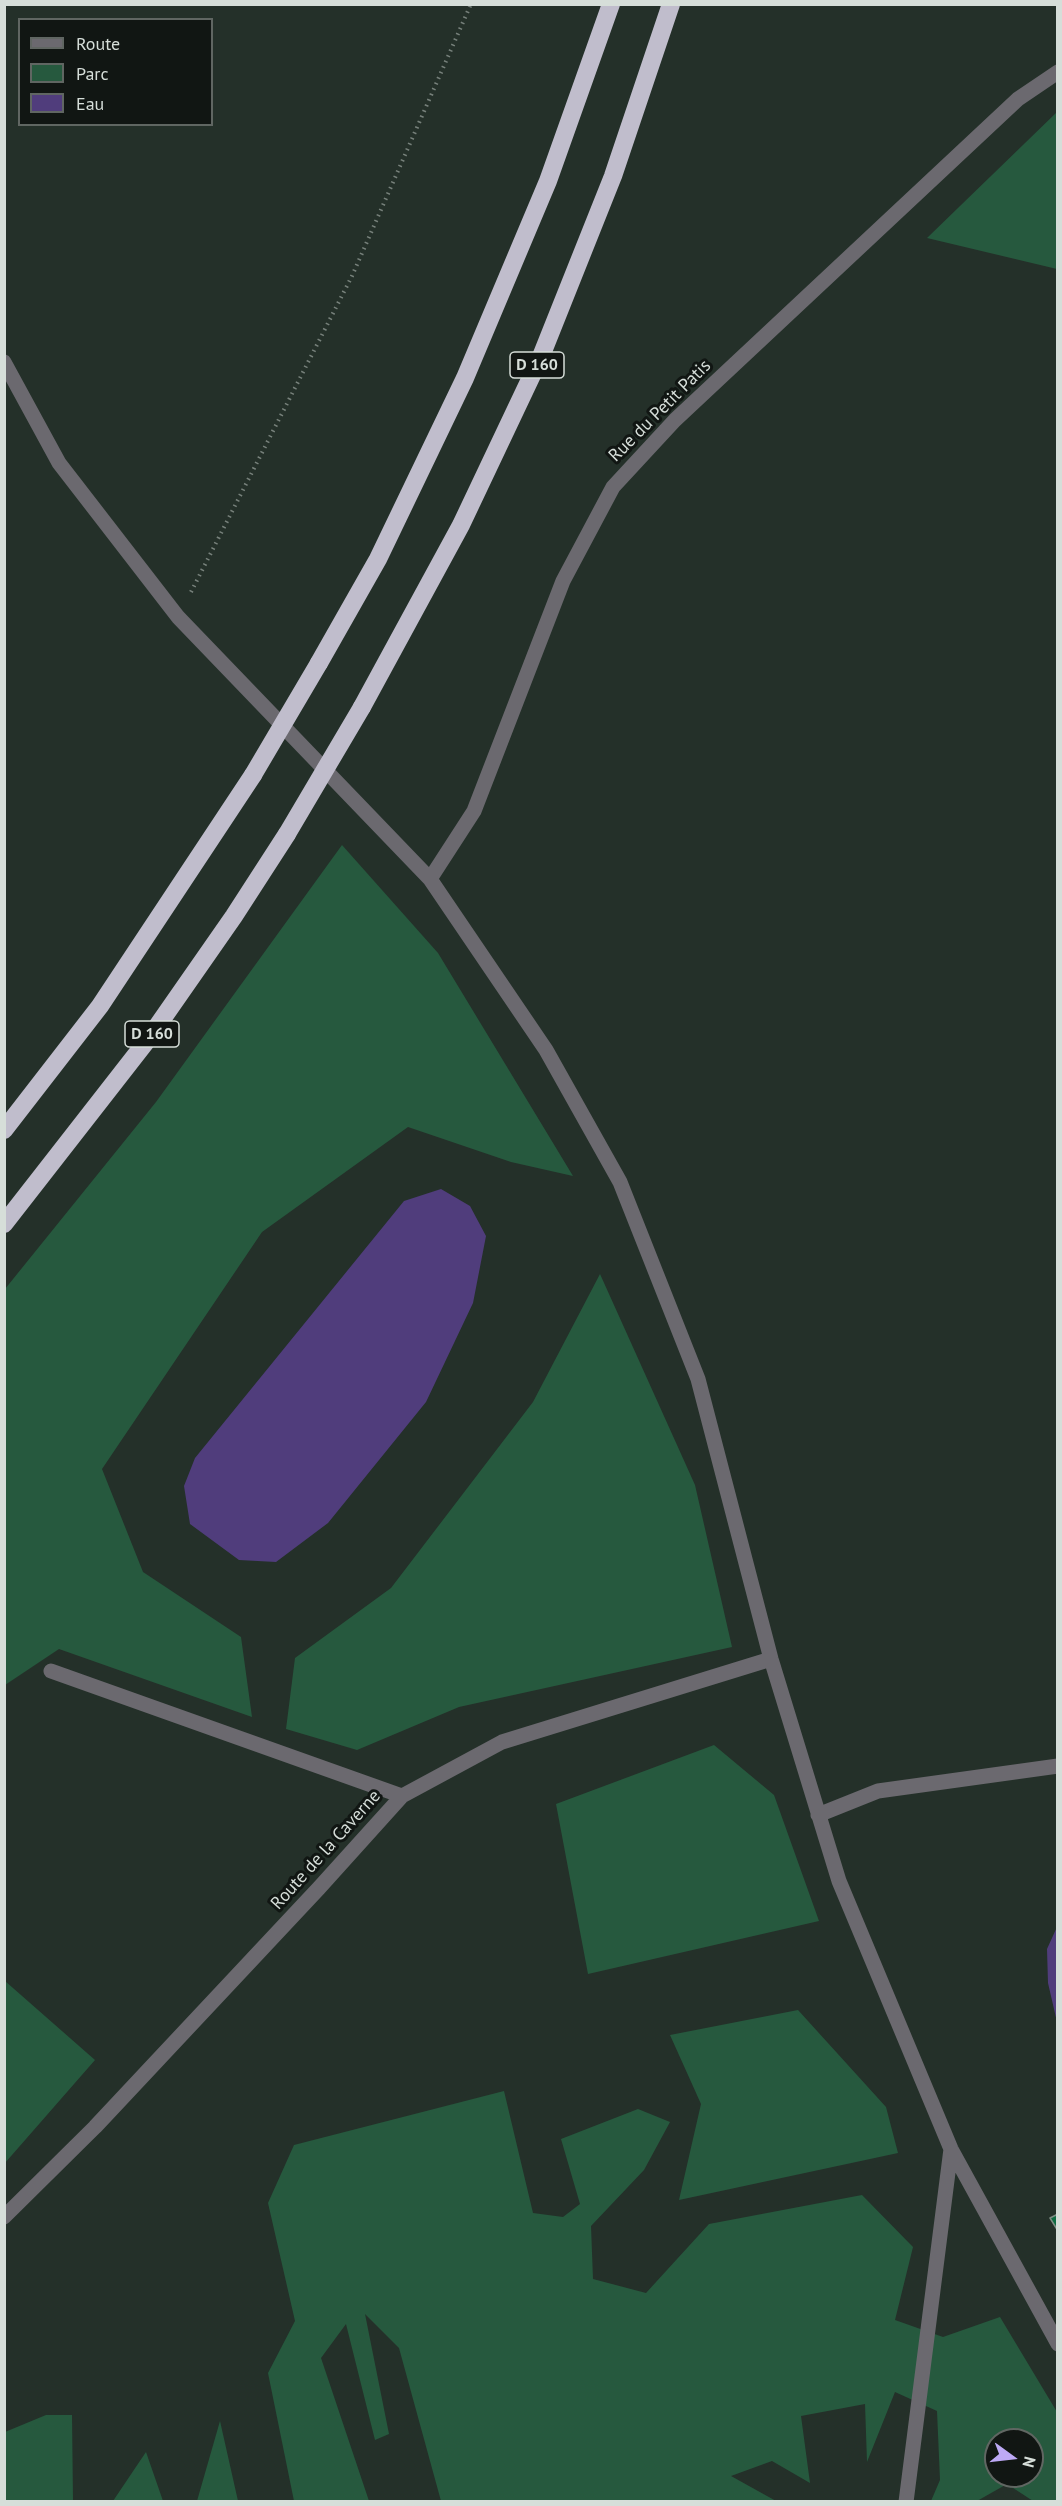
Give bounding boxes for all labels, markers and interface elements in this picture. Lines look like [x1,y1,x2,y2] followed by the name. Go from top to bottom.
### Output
[18,18,213,126] legend
[76,32,120,55] text: Route
[76,62,109,85] text: Parc
[76,92,104,115] text: Eau
[510,352,564,378] road number: D 160
[604,355,716,467] street label: Rue du Petit Patis
[125,1021,179,1047] road number: D 160
[267,1786,385,1914] street label: Route de la Caverne
[984,2428,1044,2488] north arrow
[1018,2454,1040,2470] text: N

